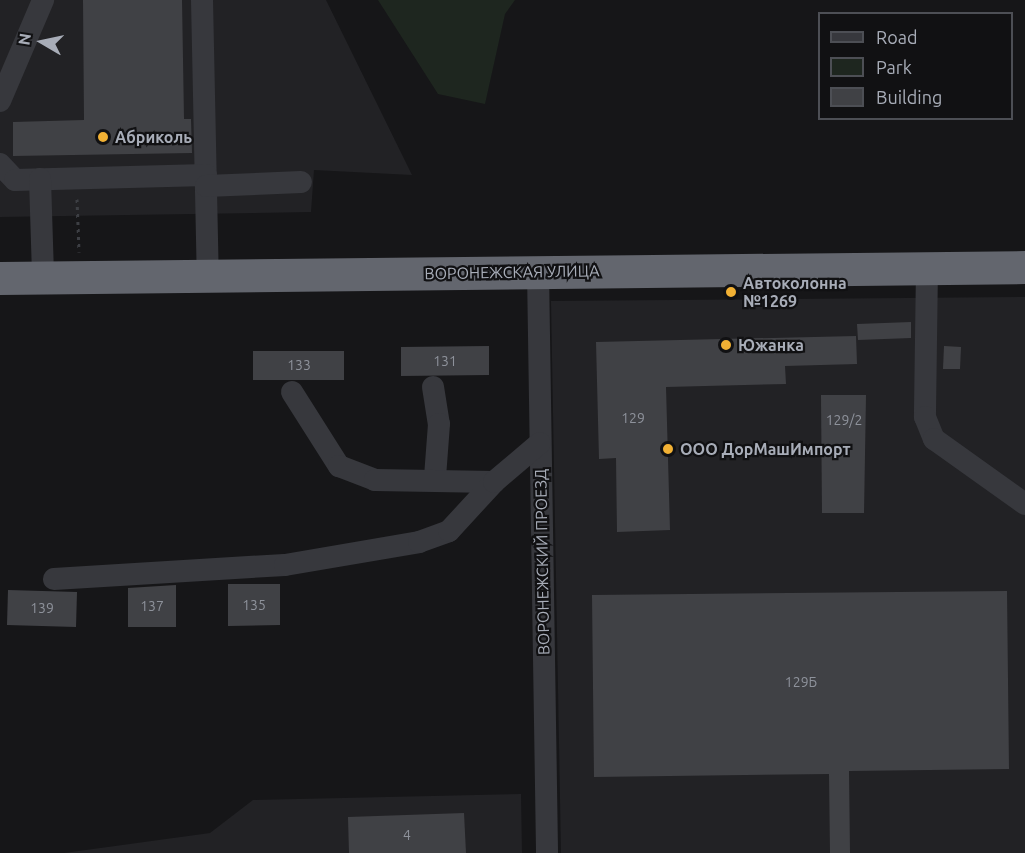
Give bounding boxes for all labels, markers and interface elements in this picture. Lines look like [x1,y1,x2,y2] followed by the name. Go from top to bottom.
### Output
[12,12,72,72] north arrow
[818,12,1013,120] legend
[876,27,918,47] text: Road
[14,32,34,46] text: N
[876,57,912,77] text: Park
[876,87,942,107] text: Building
[115,127,192,147] place label: Абриколь
[96,130,110,144] marker: Абриколь
[424,261,600,283] street label: ВОРОНЕЖСКАЯ УЛИЦА
[743,273,847,311] place label: Автоколонна №1269
[724,285,738,299] marker: Автоколонна №1269
[738,335,804,355] place label: Южанка
[719,338,733,352] marker: Южанка
[433,353,457,369] house number: 131
[287,357,311,373] house number: 133
[621,410,645,426] house number: 129
[826,412,862,428] house number: 129/2
[680,439,851,459] place label: ООО ДорМашИмпорт
[661,442,675,456] marker: ООО ДорМашИмпорт
[531,469,553,655] street label: ВОРОНЕЖСКИЙ ПРОЕЗД
[242,597,266,613] house number: 135
[140,598,164,614] house number: 137
[30,600,54,616] house number: 139
[785,674,817,690] house number: 129Б
[403,827,411,843] house number: 4

